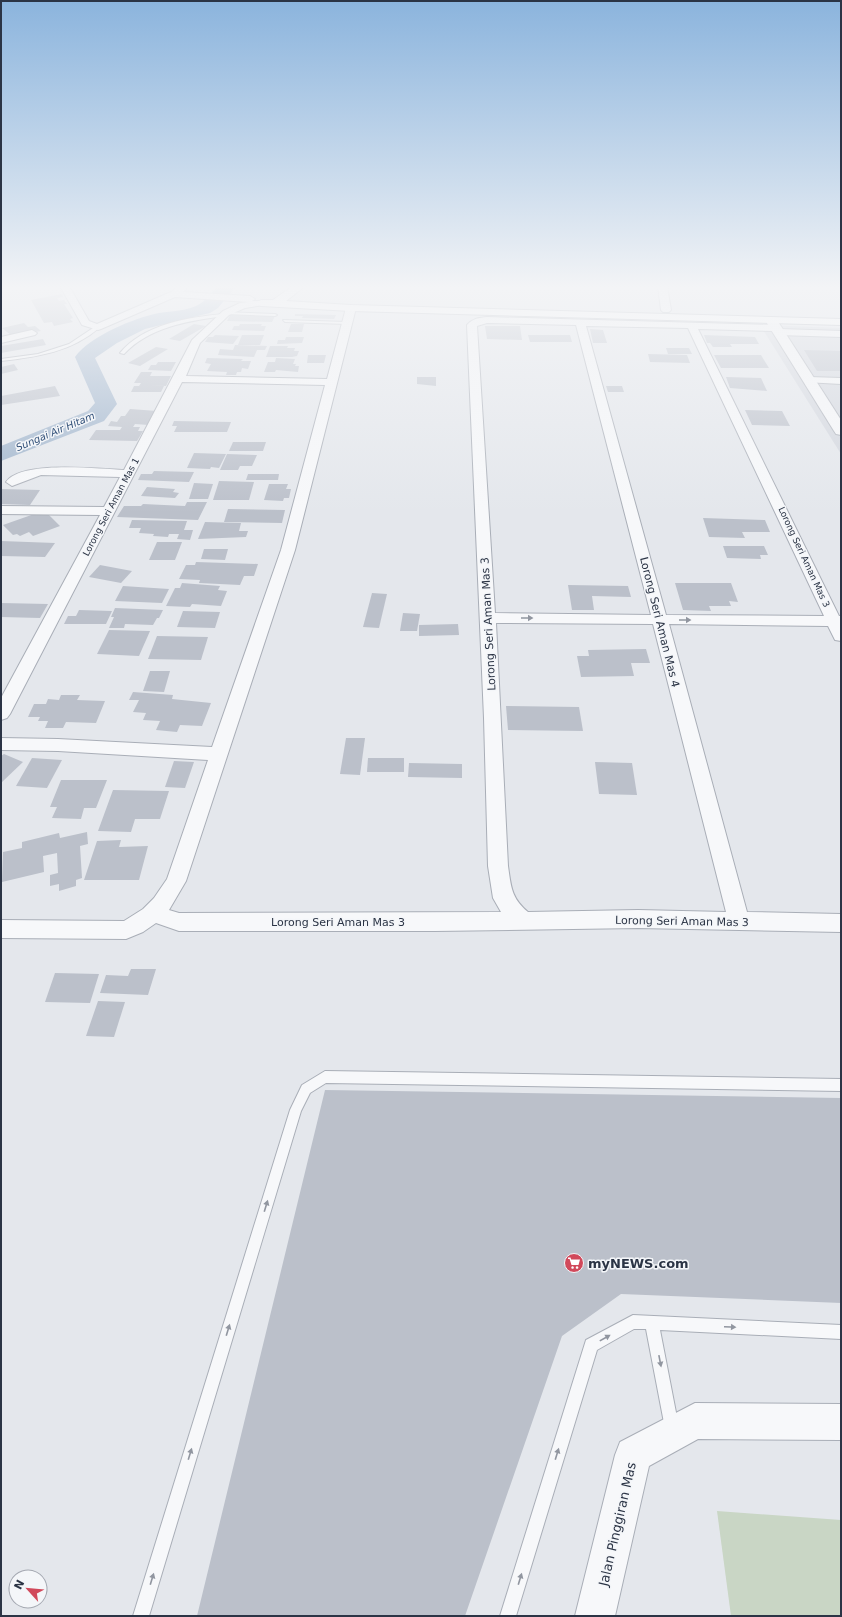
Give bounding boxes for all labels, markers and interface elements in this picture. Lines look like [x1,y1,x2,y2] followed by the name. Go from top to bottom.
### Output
[14,410,96,453] water label: Sungai Air Hitam
[81,456,141,558] street label: Lorong Seri Aman Mas 1
[776,505,832,609] street label: Lorong Seri Aman Mas 3
[637,556,682,689] street label: Lorong Seri Aman Mas 4
[479,557,498,691] street label: Lorong Seri Aman Mas 3
[521,615,534,621] one-way arrow
[679,616,691,623] one-way arrow
[615,914,749,929] street label: Lorong Seri Aman Mas 3
[271,916,405,929] street label: Lorong Seri Aman Mas 3
[263,1199,269,1211] one-way arrow
[563,1252,585,1274] supermarket icon: myNEWS.com
[588,1256,689,1271] place label: myNEWS.com
[724,1323,736,1330] one-way arrow
[225,1324,231,1336] one-way arrow
[599,1334,610,1341] one-way arrow
[657,1355,663,1367] one-way arrow
[187,1448,193,1460] one-way arrow
[554,1448,560,1460] one-way arrow
[596,1460,639,1589] street label: Jalan Pinggiran Mas
[8,1569,48,1609] north arrow
[149,1572,155,1584] one-way arrow
[517,1572,523,1584] one-way arrow
[12,1578,27,1592] text: N

